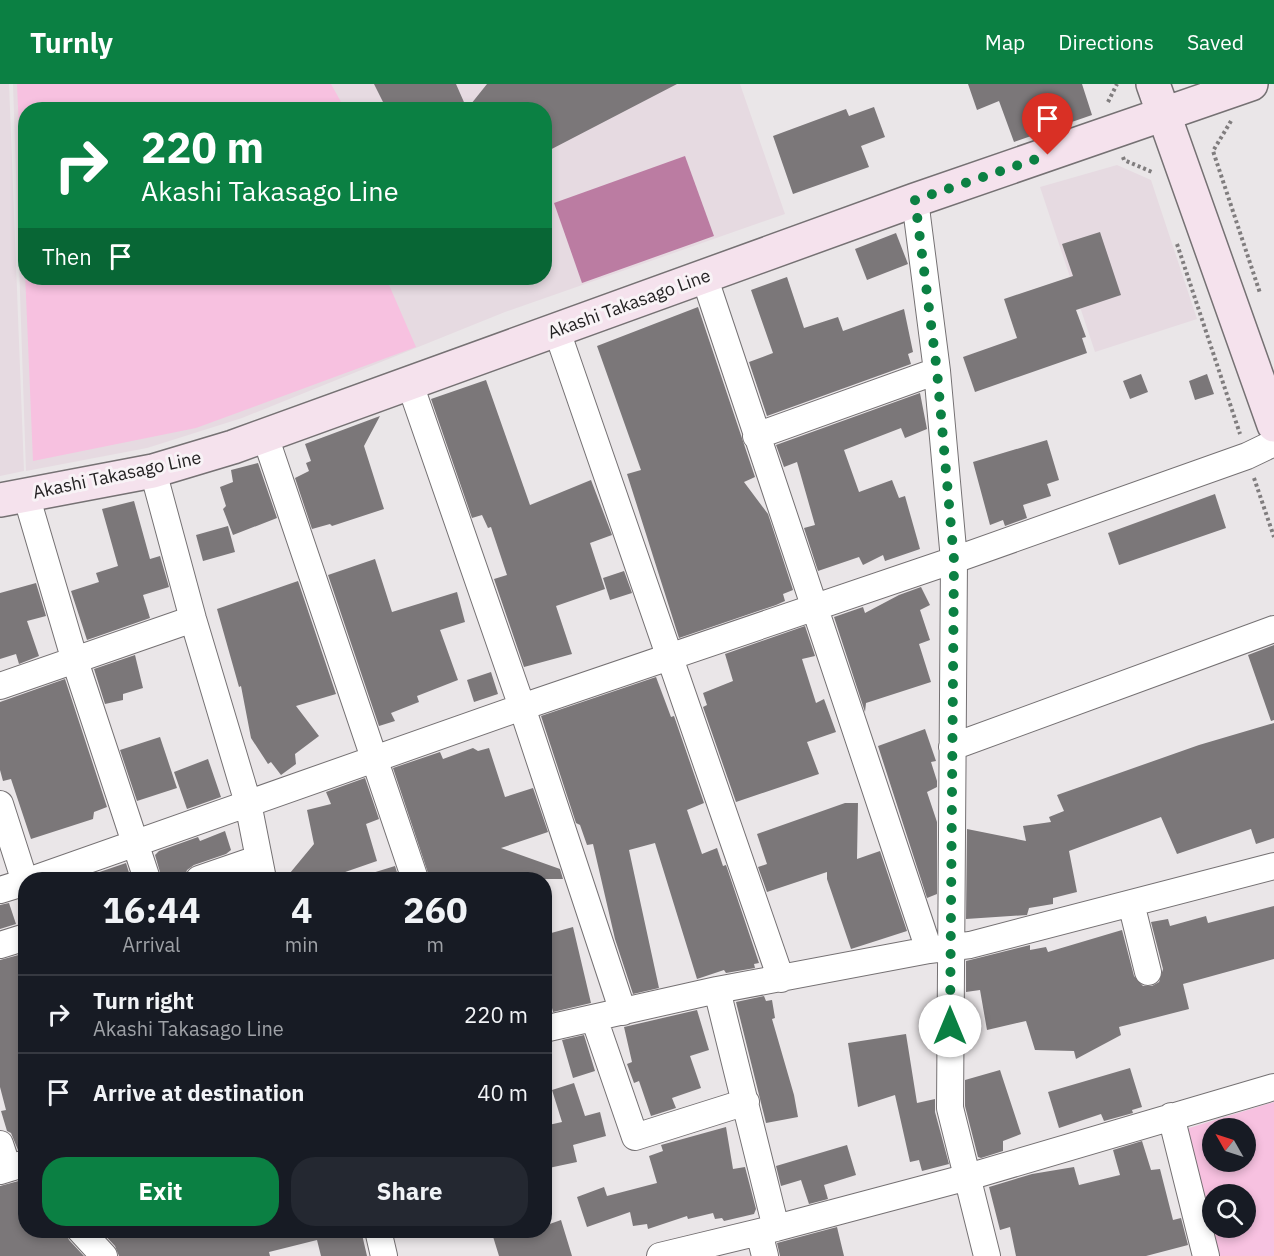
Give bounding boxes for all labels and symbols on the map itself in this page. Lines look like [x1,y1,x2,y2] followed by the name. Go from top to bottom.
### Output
[1022,93,1073,155] pin
[544,263,714,344] street label: Akashi Takasago Line
[31,445,203,504] street label: Akashi Takasago Line
[918,994,982,1058] position arrow
[1202,1118,1256,1172] north arrow

